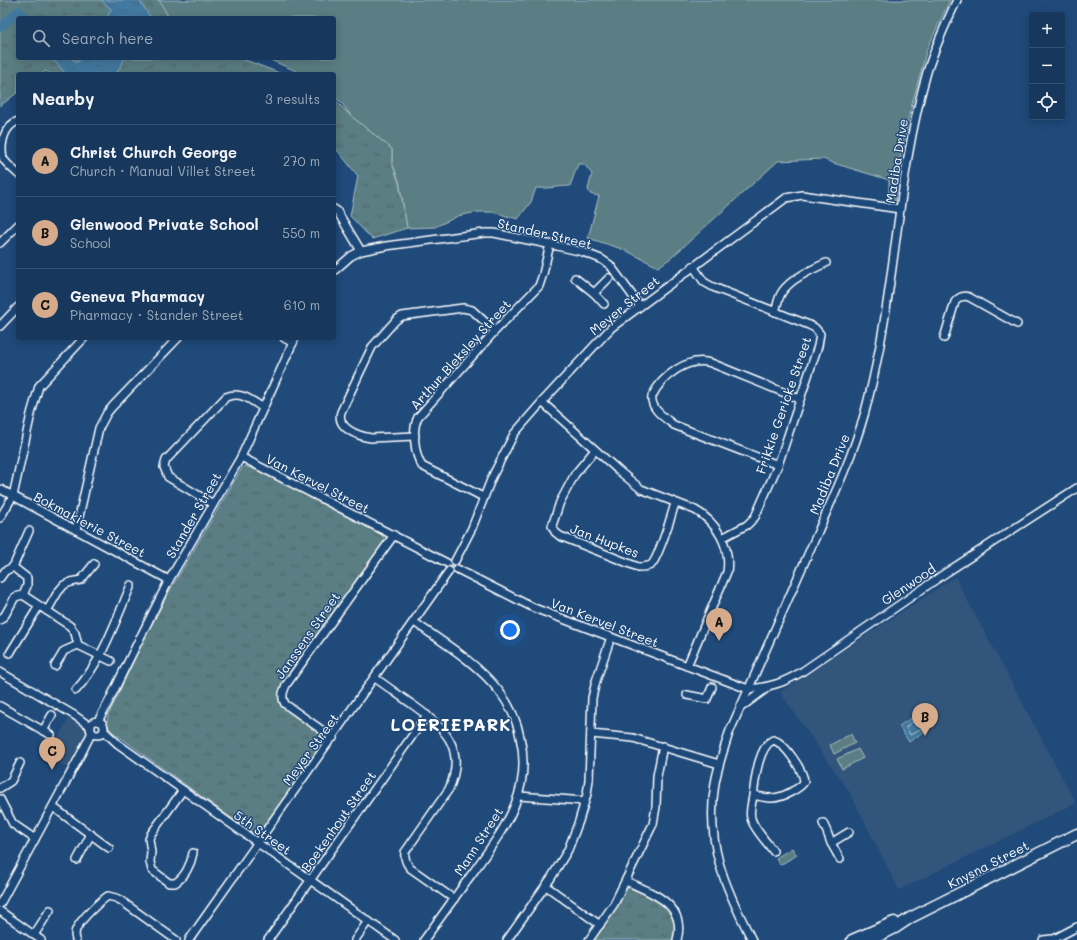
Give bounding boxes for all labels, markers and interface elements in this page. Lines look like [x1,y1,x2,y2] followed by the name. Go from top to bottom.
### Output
[1029,12,1065,120] map controls
[1029,12,1065,48] button: +
[16,16,336,60] search box
[30,27,52,49] icon: search
[62,28,153,48] text: Search here
[1029,48,1065,84] button: −
[1029,84,1065,120] button: locate
[32,87,94,109] text: Nearby
[265,90,320,107] text: 3 results
[881,117,911,205] street label: Madiba Drive
[70,142,237,162] text: Christ Church George
[40,152,50,169] text: A
[283,152,320,169] text: 270 m
[70,162,256,179] text: Church · Manual Villet Street
[70,214,259,234] text: Glenwood Private School
[496,214,594,252] street label: Stander Street
[41,224,49,241] text: B
[282,224,320,241] text: 550 m
[70,234,111,251] text: School
[586,271,663,338] street label: Meyer Street
[70,286,205,306] text: Geneva Pharmacy
[406,295,514,413] street label: Arthur Bleksley Street
[40,296,50,313] text: C
[284,296,320,313] text: 610 m
[70,306,243,323] text: Pharmacy · Stander Street
[752,334,815,476] street label: Frikkie Gericke Street
[805,431,853,517] street label: Madiba Drive
[263,450,373,517] street label: Van Kervel Street
[161,469,225,561] street label: Stander Street
[31,487,149,561] street label: Bokmakierie Street
[568,519,642,561] street label: Jan Hupkes
[878,560,938,608] street label: Glenwood
[271,588,343,682] street label: Janssens Street
[549,594,662,650] street label: Van Kervel Street
[706,608,732,641] pin: A
[500,620,520,640] your location
[912,703,938,736] pin: B
[278,709,342,789] street label: Meyer Street
[391,713,511,735] district label: LOERIEPARK
[39,737,65,770] pin: C
[297,767,379,875] street label: Boekenhout Street
[450,803,507,879] street label: Mann Street
[231,806,295,858] street label: 5th Street
[944,836,1032,892] street label: Knysna Street

